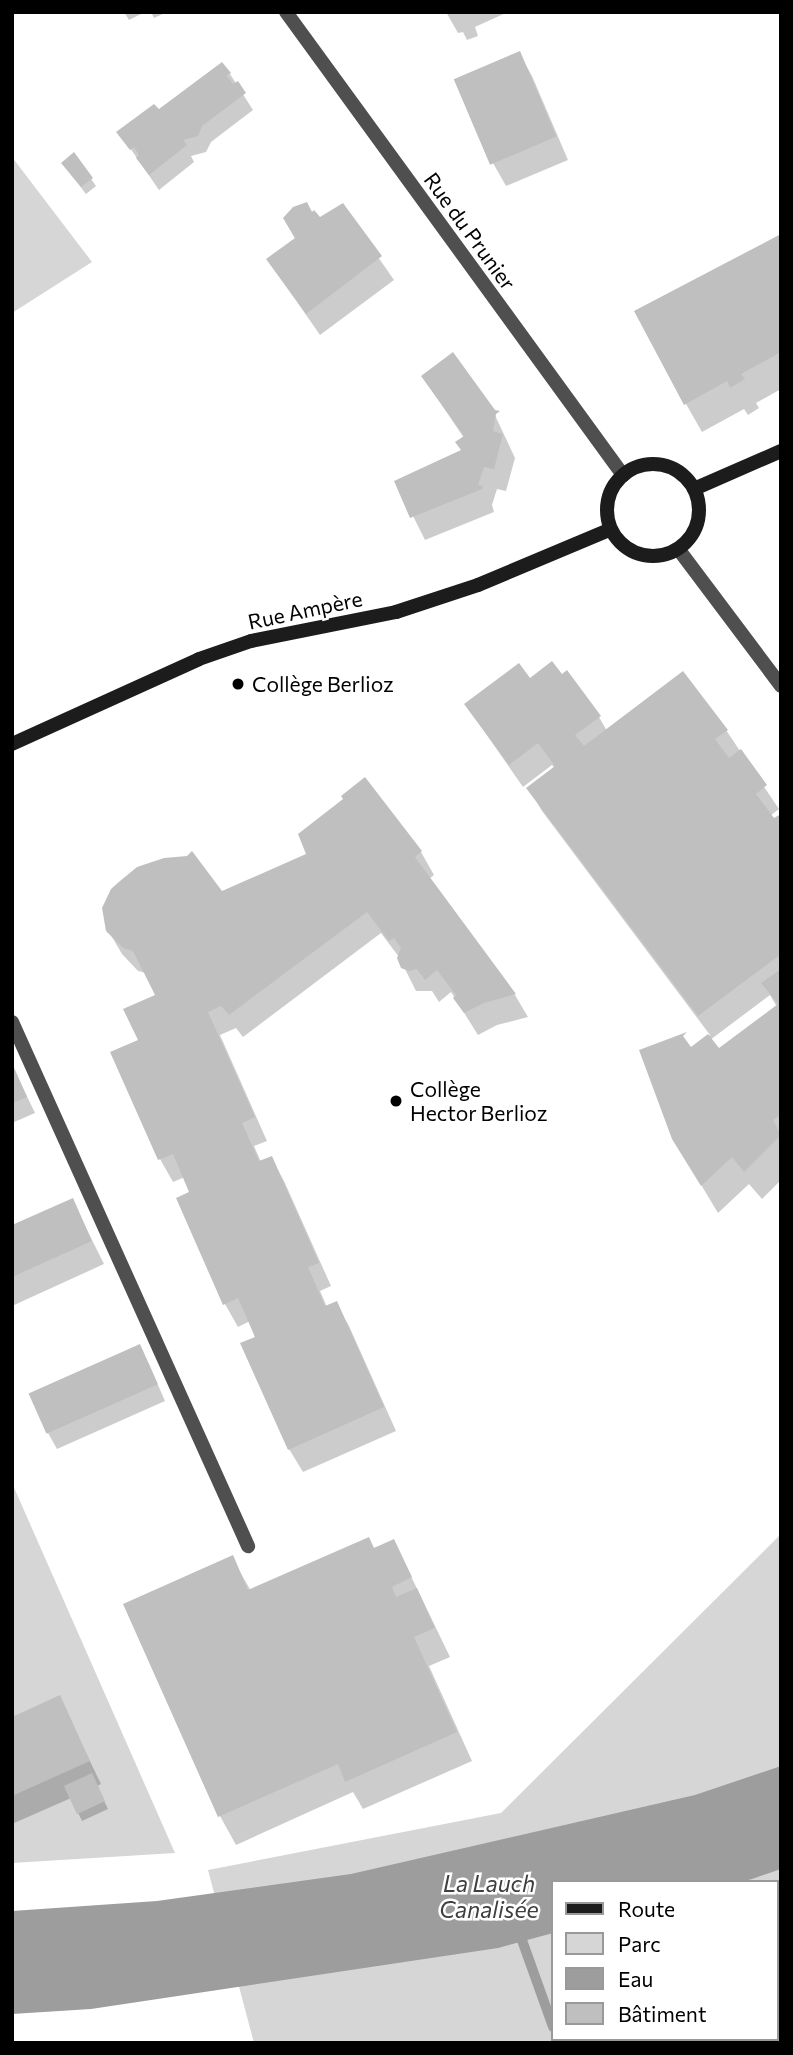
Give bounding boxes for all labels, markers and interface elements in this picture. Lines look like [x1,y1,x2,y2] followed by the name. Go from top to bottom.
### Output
[419,167,521,295] street label: Rue du Prunier
[246,586,364,634] street label: Rue Ampère
[252,671,394,697] place label: Collège Berlioz
[230,676,246,692] marker: Collège Berlioz
[410,1076,547,1126] place label: Collège Hector Berlioz
[388,1093,404,1109] marker: Collège Hector Berlioz
[439,1869,539,1923] water label: La Lauch Canalisée
[552,1880,779,2041] legend
[618,1896,675,1921] text: Route
[618,1931,661,1956] text: Parc
[618,1966,653,1991] text: Eau
[618,2001,707,2026] text: Bâtiment

